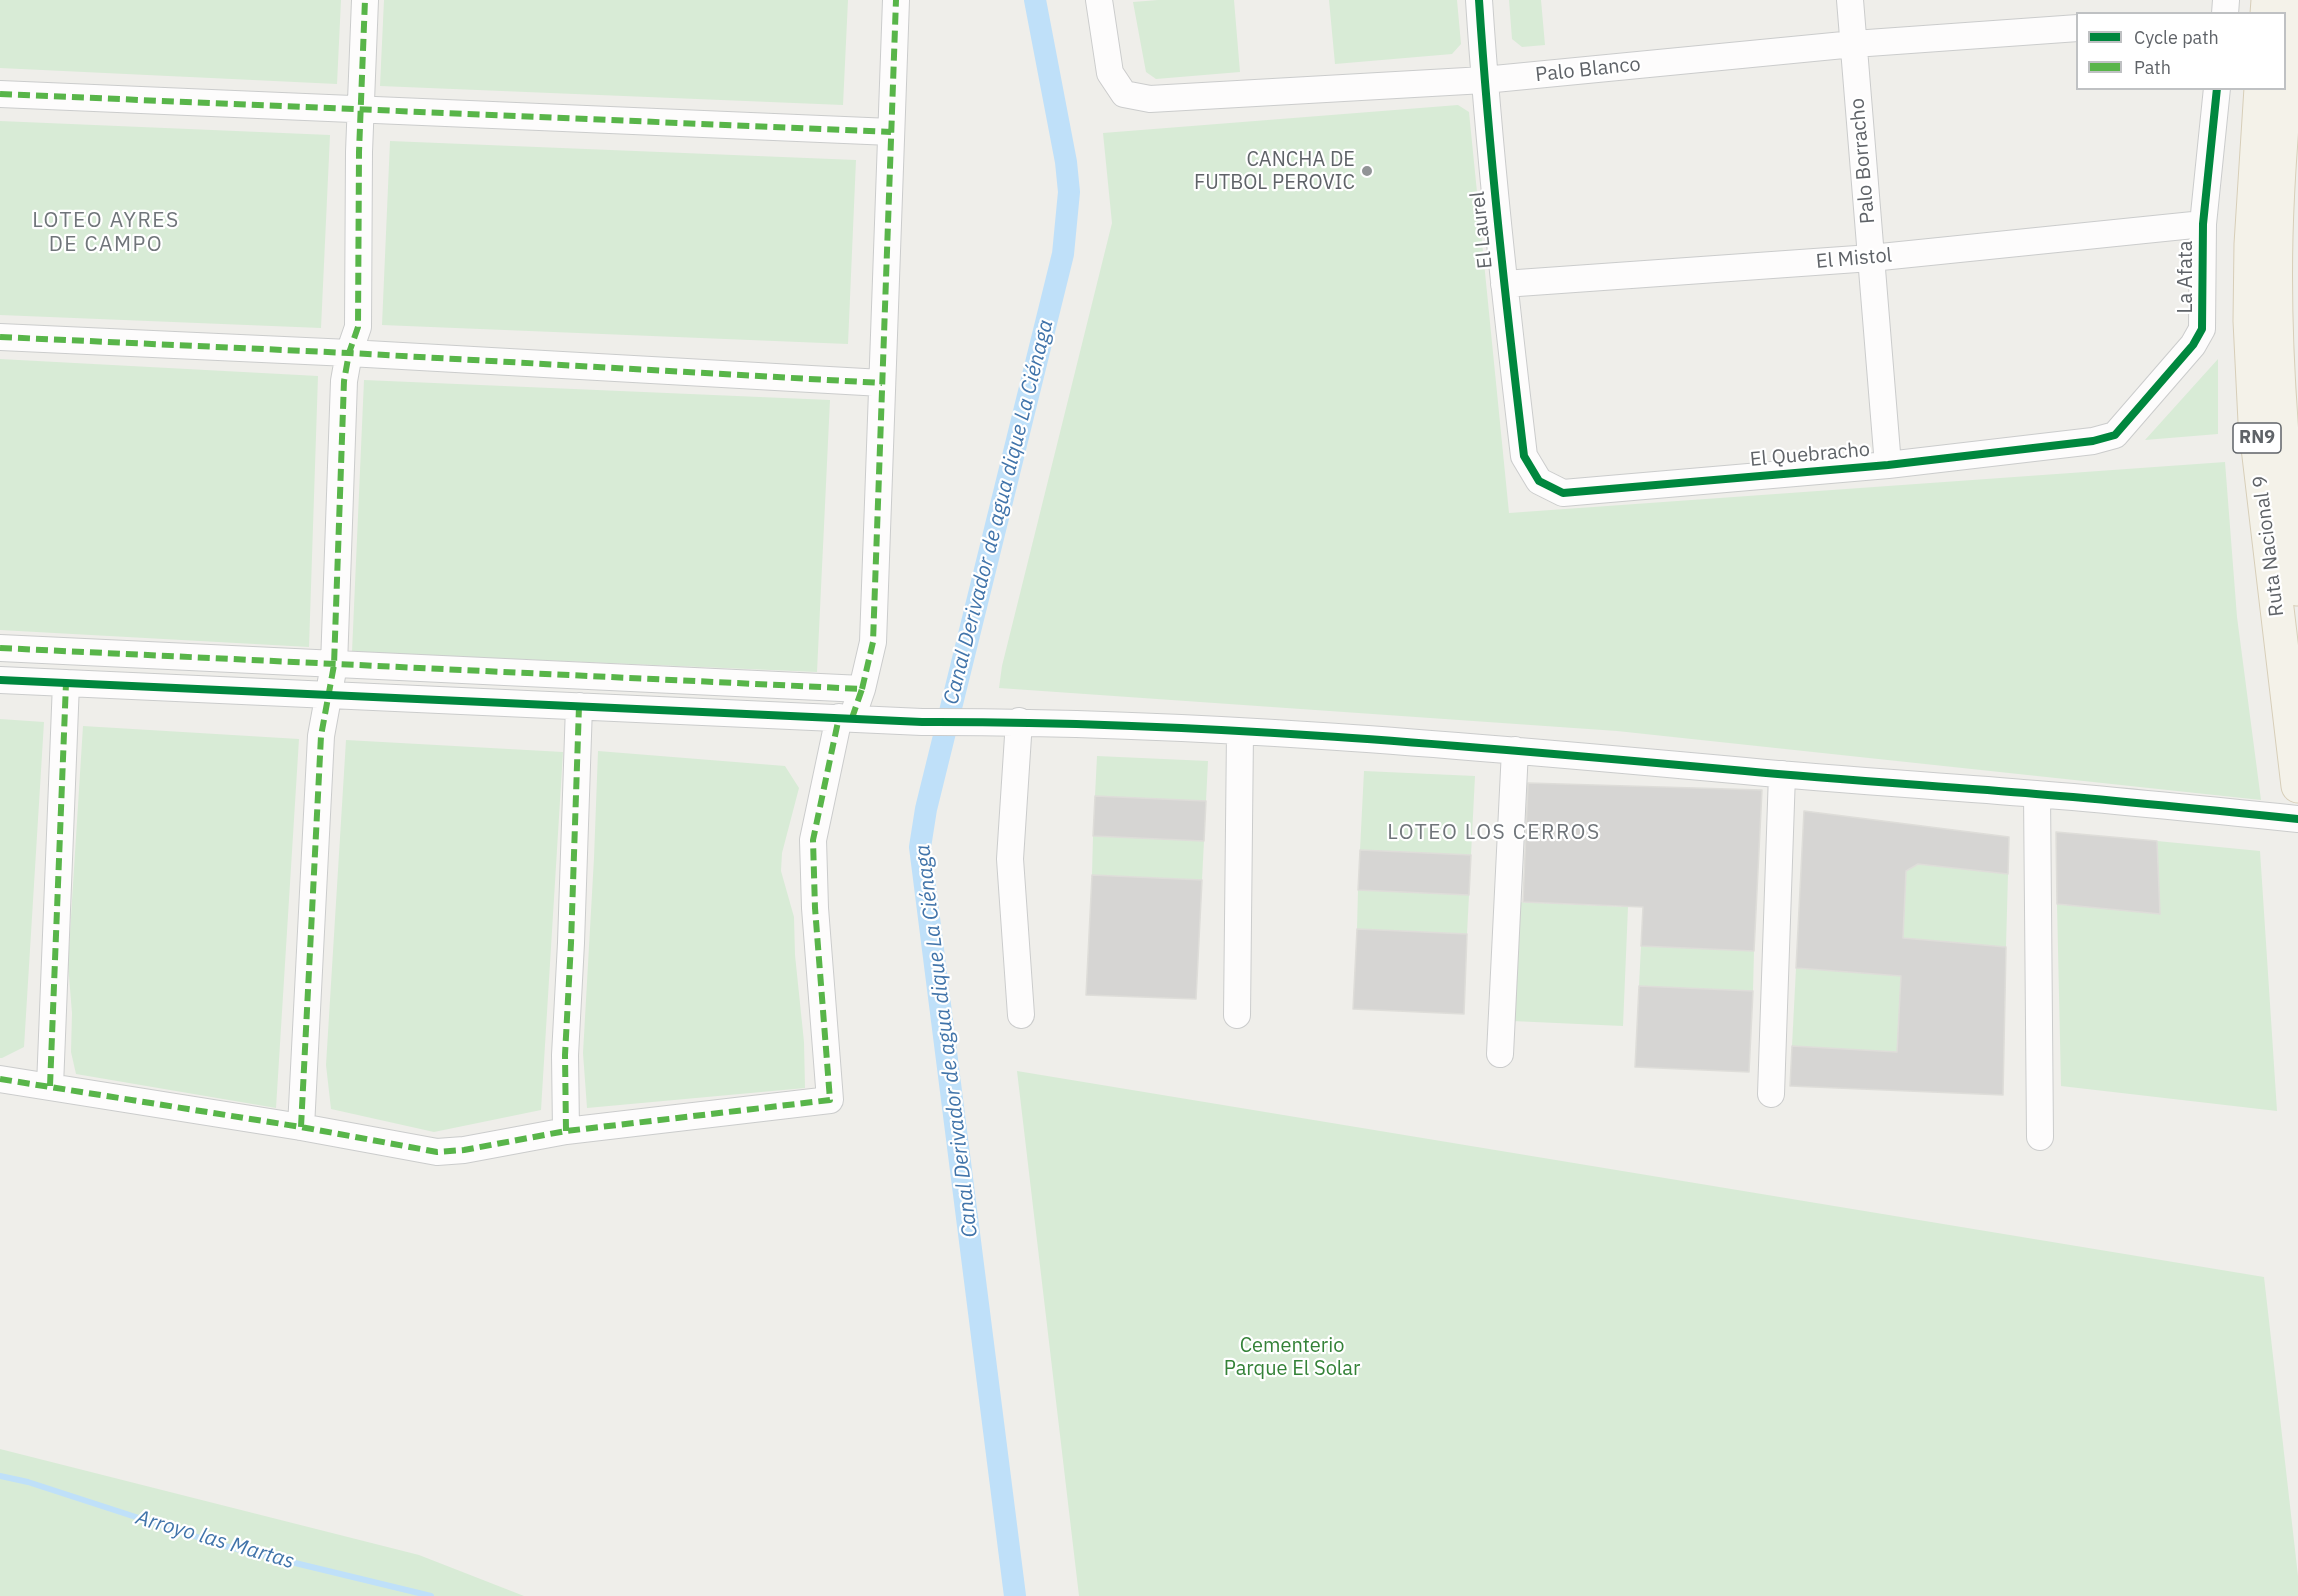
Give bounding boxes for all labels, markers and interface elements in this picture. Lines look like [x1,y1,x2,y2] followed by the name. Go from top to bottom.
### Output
[2076,12,2286,90] legend
[2134,26,2219,49] text: Cycle path
[1534,53,1642,87] street label: Palo Blanco
[2134,56,2171,79] text: Path
[1846,97,1880,225] street label: Palo Borracho
[1194,148,1355,195] place label: CANCHA DE FUTBOL PEROVIC
[1360,164,1374,178] marker: CANCHA DE FUTBOL PEROVIC
[1466,190,1498,270] street label: El Laurel
[32,208,180,258] district label: LOTEO AYRES DE CAMPO
[2174,240,2198,314] street label: La Afata
[1815,244,1893,274] street label: El Mistol
[939,317,1059,707] water label: Canal Derivador de agua dique La Ciénaga
[2233,423,2281,453] road number: RN9
[1749,438,1871,472] street label: El Quebracho
[2248,474,2290,618] street label: Ruta Nacional 9
[1387,820,1601,846] district label: LOTEO LOS CERROS
[910,843,984,1239] water label: Canal Derivador de agua dique La Ciénaga
[1224,1334,1360,1381] park label: Cementerio Parque El Solar
[133,1505,297,1575] water label: Arroyo las Martas

